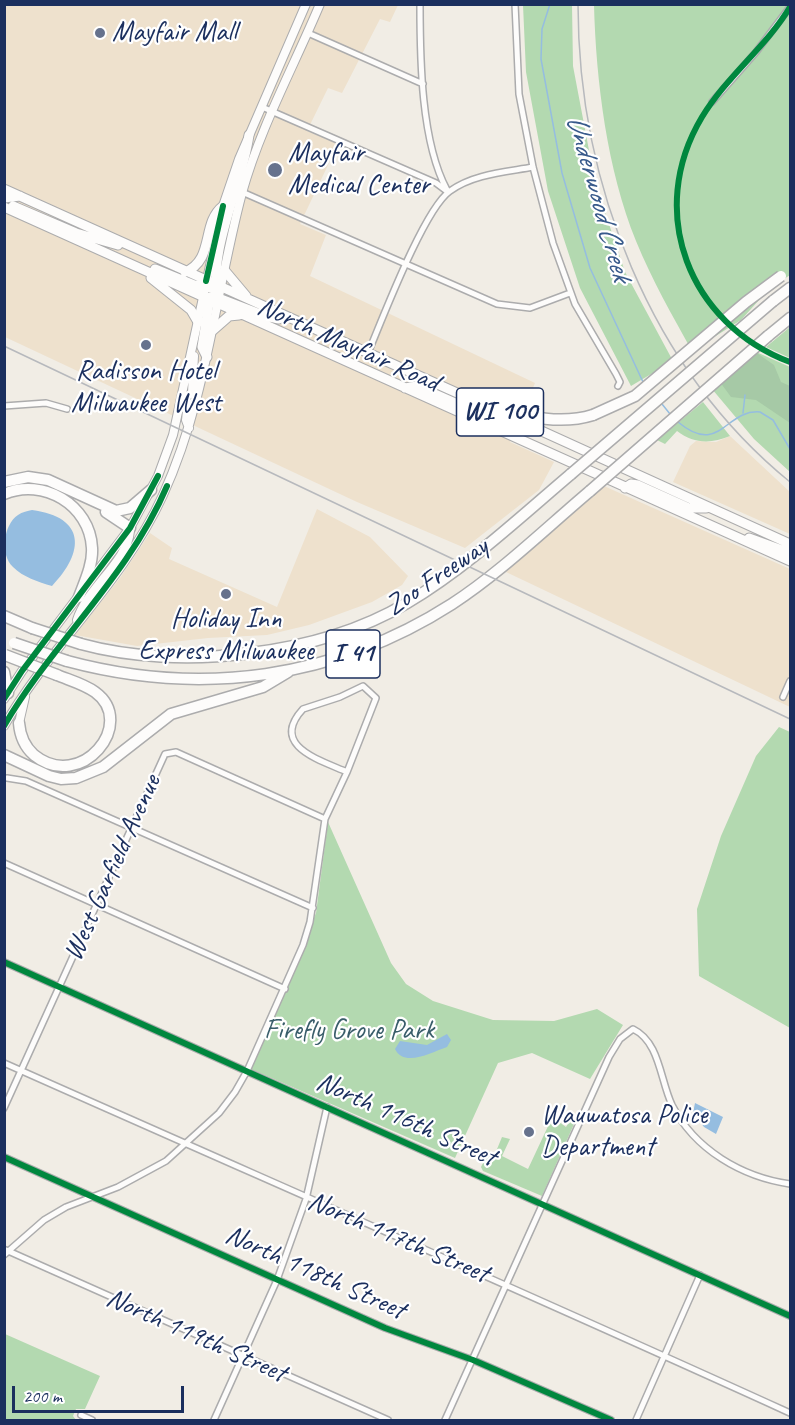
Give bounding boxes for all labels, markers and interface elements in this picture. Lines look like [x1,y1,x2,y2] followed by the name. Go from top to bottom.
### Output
[112,16,237,50] place label: Mayfair Mall
[93,26,107,40] marker: Mayfair Mall
[557,111,639,285] water label: Underwood Creek
[288,137,430,203] place label: Mayfair Medical Center
[266,161,284,179] marker: Mayfair Medical Center
[252,290,444,400] street label: North Mayfair Road
[139,338,153,352] marker: Radisson Hotel Milwaukee West
[71,355,221,421] place label: Radisson Hotel Milwaukee West
[456,388,544,436] road number: WI 100
[379,530,495,624] street label: Zoo Freeway
[219,587,233,601] marker: Holiday Inn Express Milwaukee
[138,603,314,669] place label: Holiday Inn Express Milwaukee
[326,630,380,678] road number: I 41
[57,770,169,966] street label: West Garfield Avenue
[264,1014,434,1048] park label: Firefly Grove Park
[311,1065,501,1175] street label: North 116th Street
[541,1099,707,1165] place label: Wauwatosa Police Department
[522,1125,536,1139] marker: Wauwatosa Police Department
[303,1185,493,1291] street label: North 117th Street
[220,1218,410,1328] street label: North 118th Street
[101,1281,291,1391] street label: North 119th Street
[15,1374,188,1412] scale bar
[23,1385,62,1407] text: 200 m

